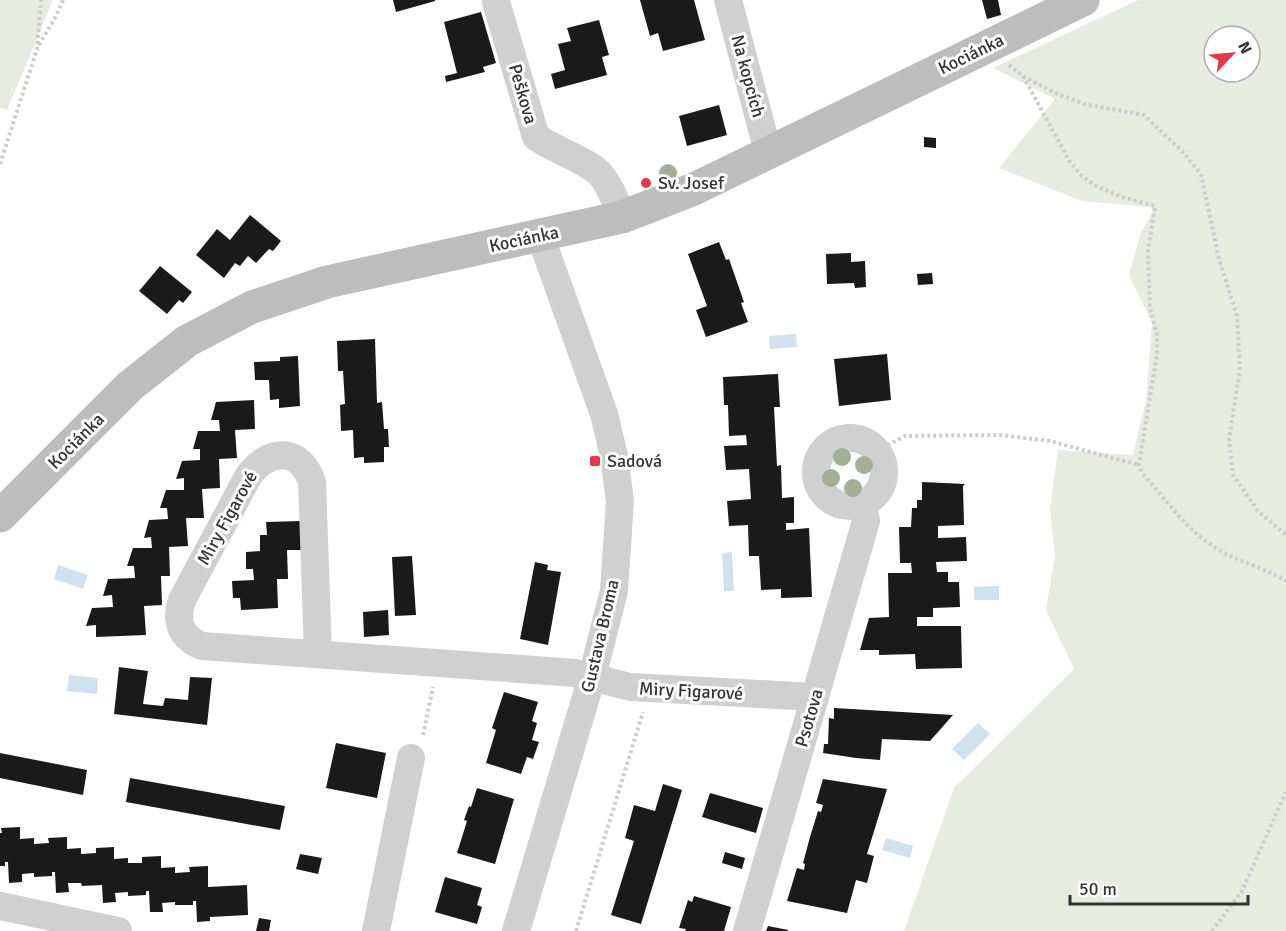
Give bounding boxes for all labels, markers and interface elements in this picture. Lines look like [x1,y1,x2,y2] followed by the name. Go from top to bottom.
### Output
[1202,24,1262,84] north arrow
[935,29,1007,79] street label: Kociánka
[726,32,770,120] street label: Na kopcích
[1233,38,1256,57] text: N
[504,61,542,127] street label: Peškova
[658,172,725,194] place label: Sv. Josef
[639,176,653,190] marker: Sv. Josef
[487,221,561,257] street label: Kociánka
[43,408,109,474] street label: Kociánka
[607,450,662,472] place label: Sadová
[588,454,602,468] marker: Sadová
[192,467,262,569] street label: Miry Figarové
[576,577,624,695] street label: Gustava Broma
[638,677,744,705] street label: Miry Figarové
[790,686,828,750] street label: Psotova
[1070,868,1248,906] scale bar
[1079,878,1117,900] text: 50 m

